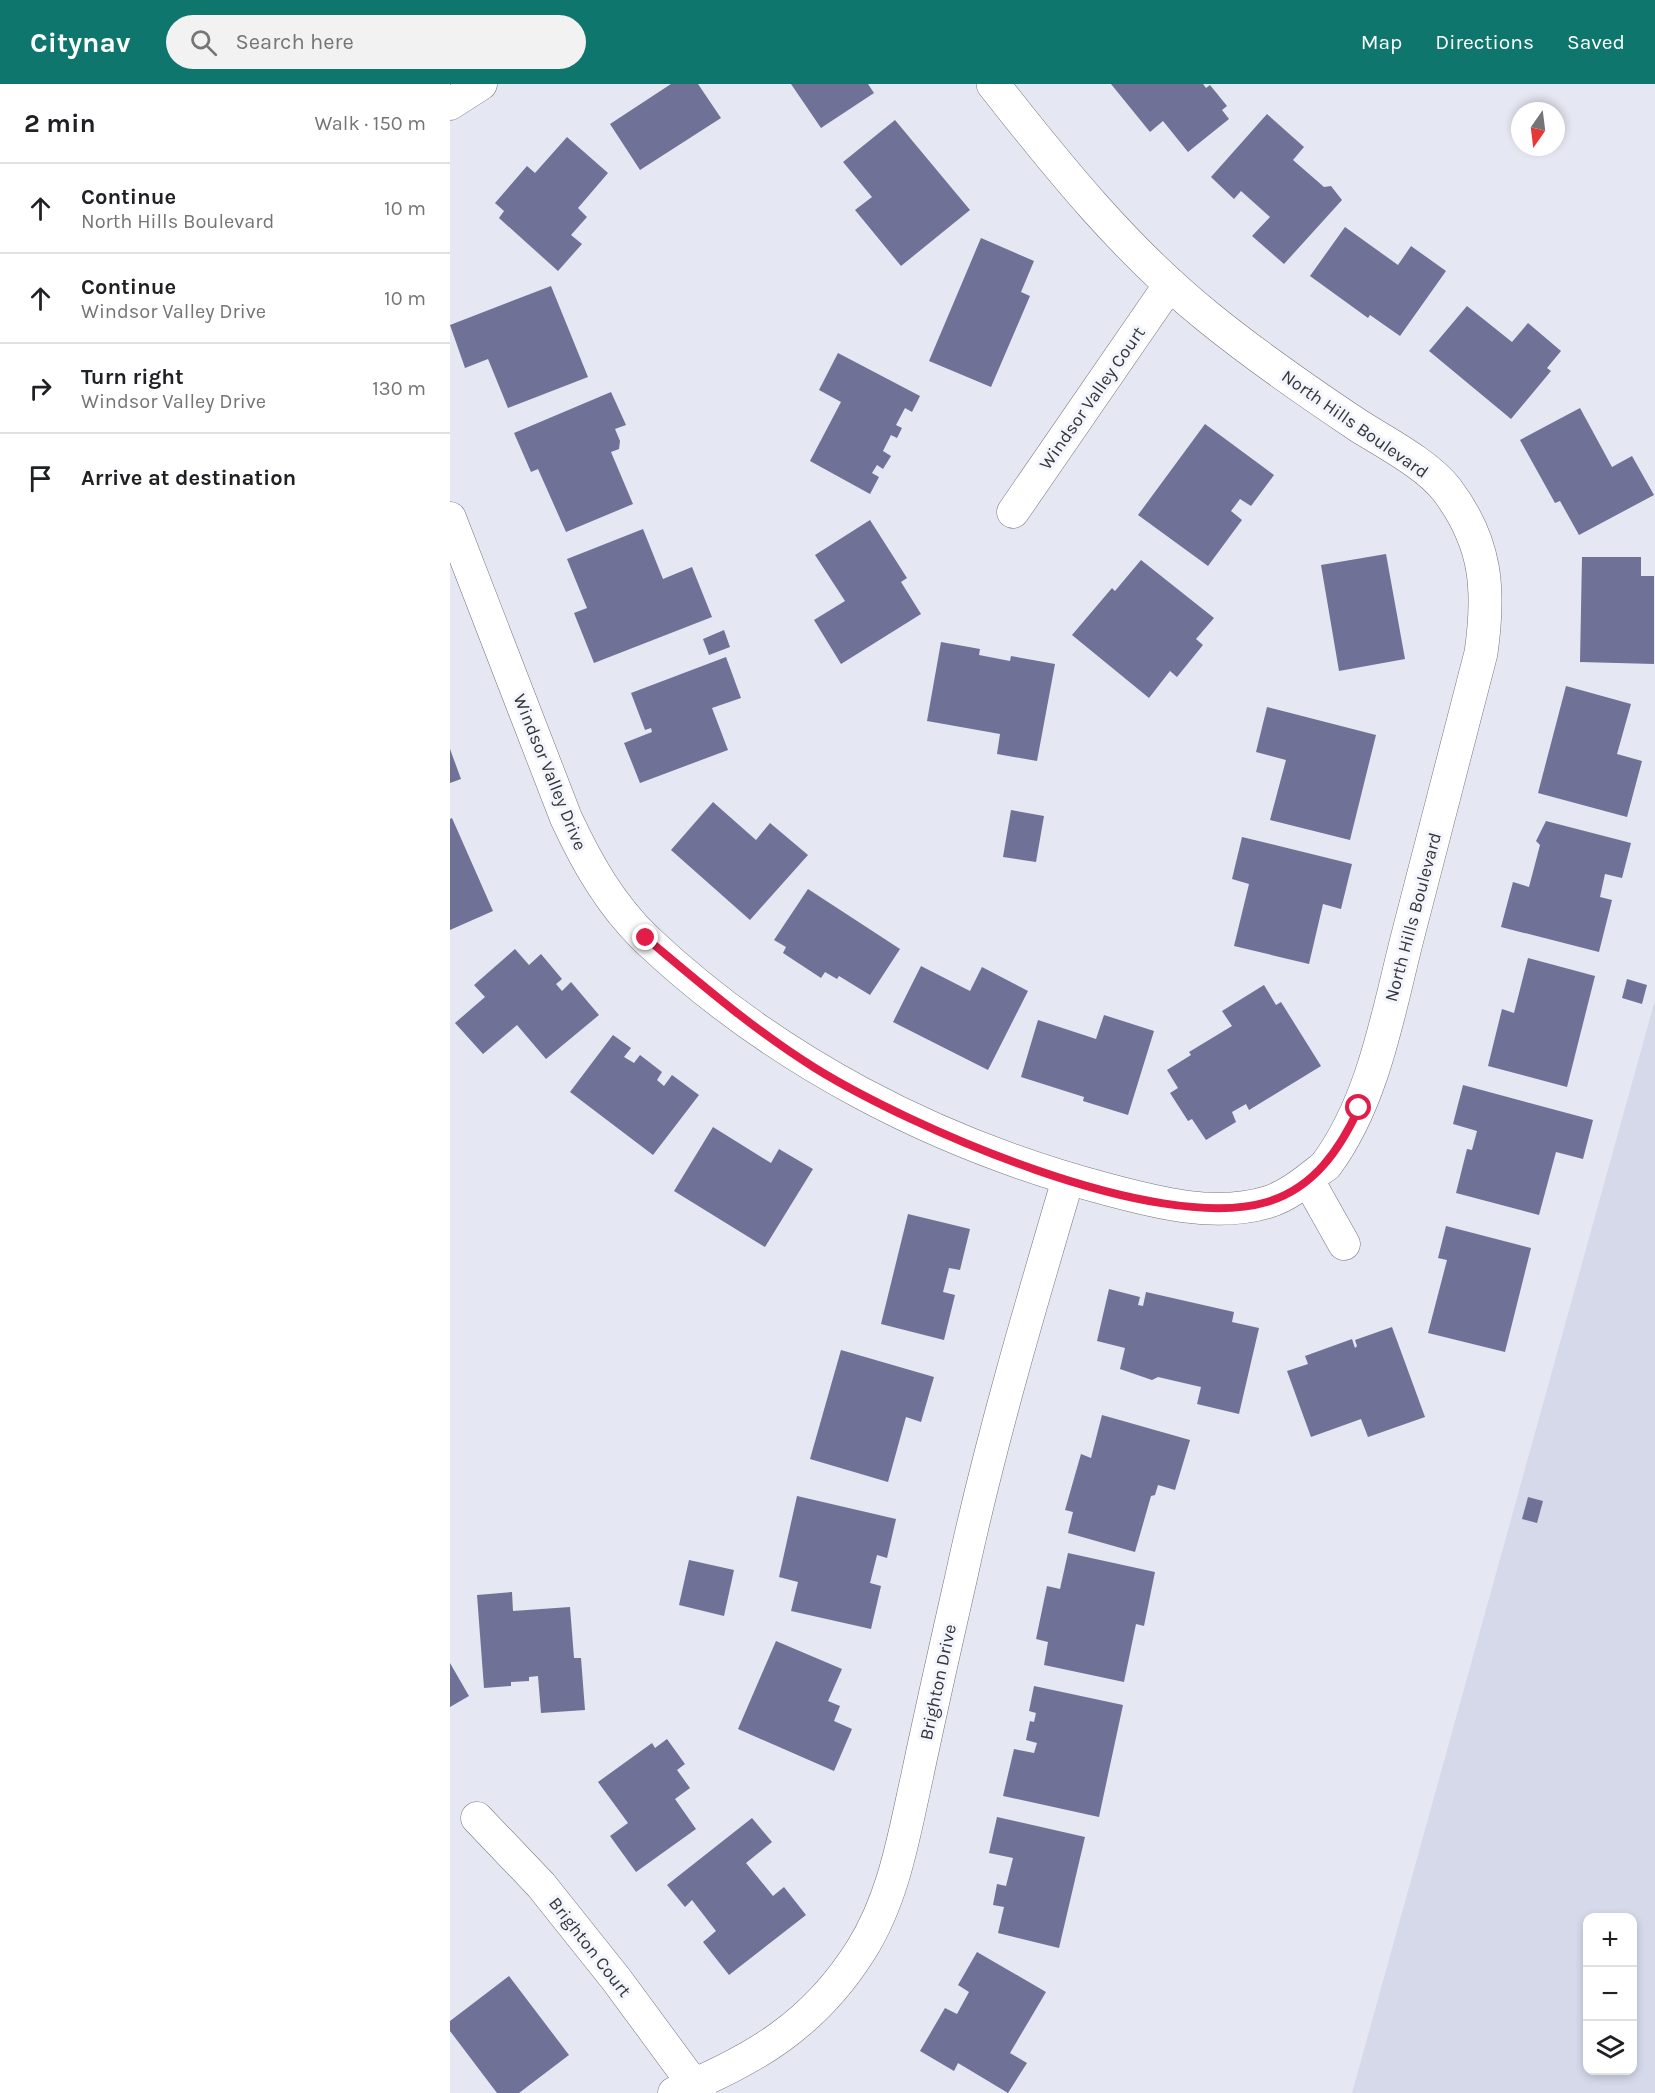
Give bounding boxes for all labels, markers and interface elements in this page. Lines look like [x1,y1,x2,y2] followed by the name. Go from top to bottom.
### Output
[166,15,586,69] search box
[30,26,130,59] text: Citynav
[187,26,220,59] icon: search
[235,29,354,55] text: Search here
[1361,30,1402,54] text: Map
[1435,30,1534,54] text: Directions
[1567,30,1625,54] text: Saved
[1511,102,1565,156] north arrow
[24,108,96,139] text: 2 min
[315,112,426,135] text: Walk · 150 m
[81,184,176,210] text: Continue
[24,192,57,225] icon: ahead
[384,197,426,220] text: 10 m
[81,210,274,233] text: North Hills Boulevard
[81,274,176,300] text: Continue
[24,282,57,315] icon: ahead
[384,287,426,310] text: 10 m
[81,300,266,323] text: Windsor Valley Drive
[1034,322,1150,474] street label: Windsor Valley Court
[81,364,184,390] text: Turn right
[1277,365,1433,483] street label: North Hills Boulevard
[24,372,57,405] icon: right
[372,377,426,400] text: 130 m
[81,390,266,413] text: Windsor Valley Drive
[24,462,57,495] icon: arrive
[81,465,296,491] text: Arrive at destination
[509,691,591,853] street label: Windsor Valley Drive
[1380,830,1446,1004] street label: North Hills Boulevard
[632,924,658,950] route end
[1345,1094,1371,1120] route start
[915,1622,961,1742] street label: Brighton Drive
[544,1893,636,2002] street label: Brighton Court
[1583,1913,1637,2075] map controls
[1583,1913,1637,1967] button: +
[1583,1967,1637,2021] button: −
[1583,2021,1637,2075] button: layers

